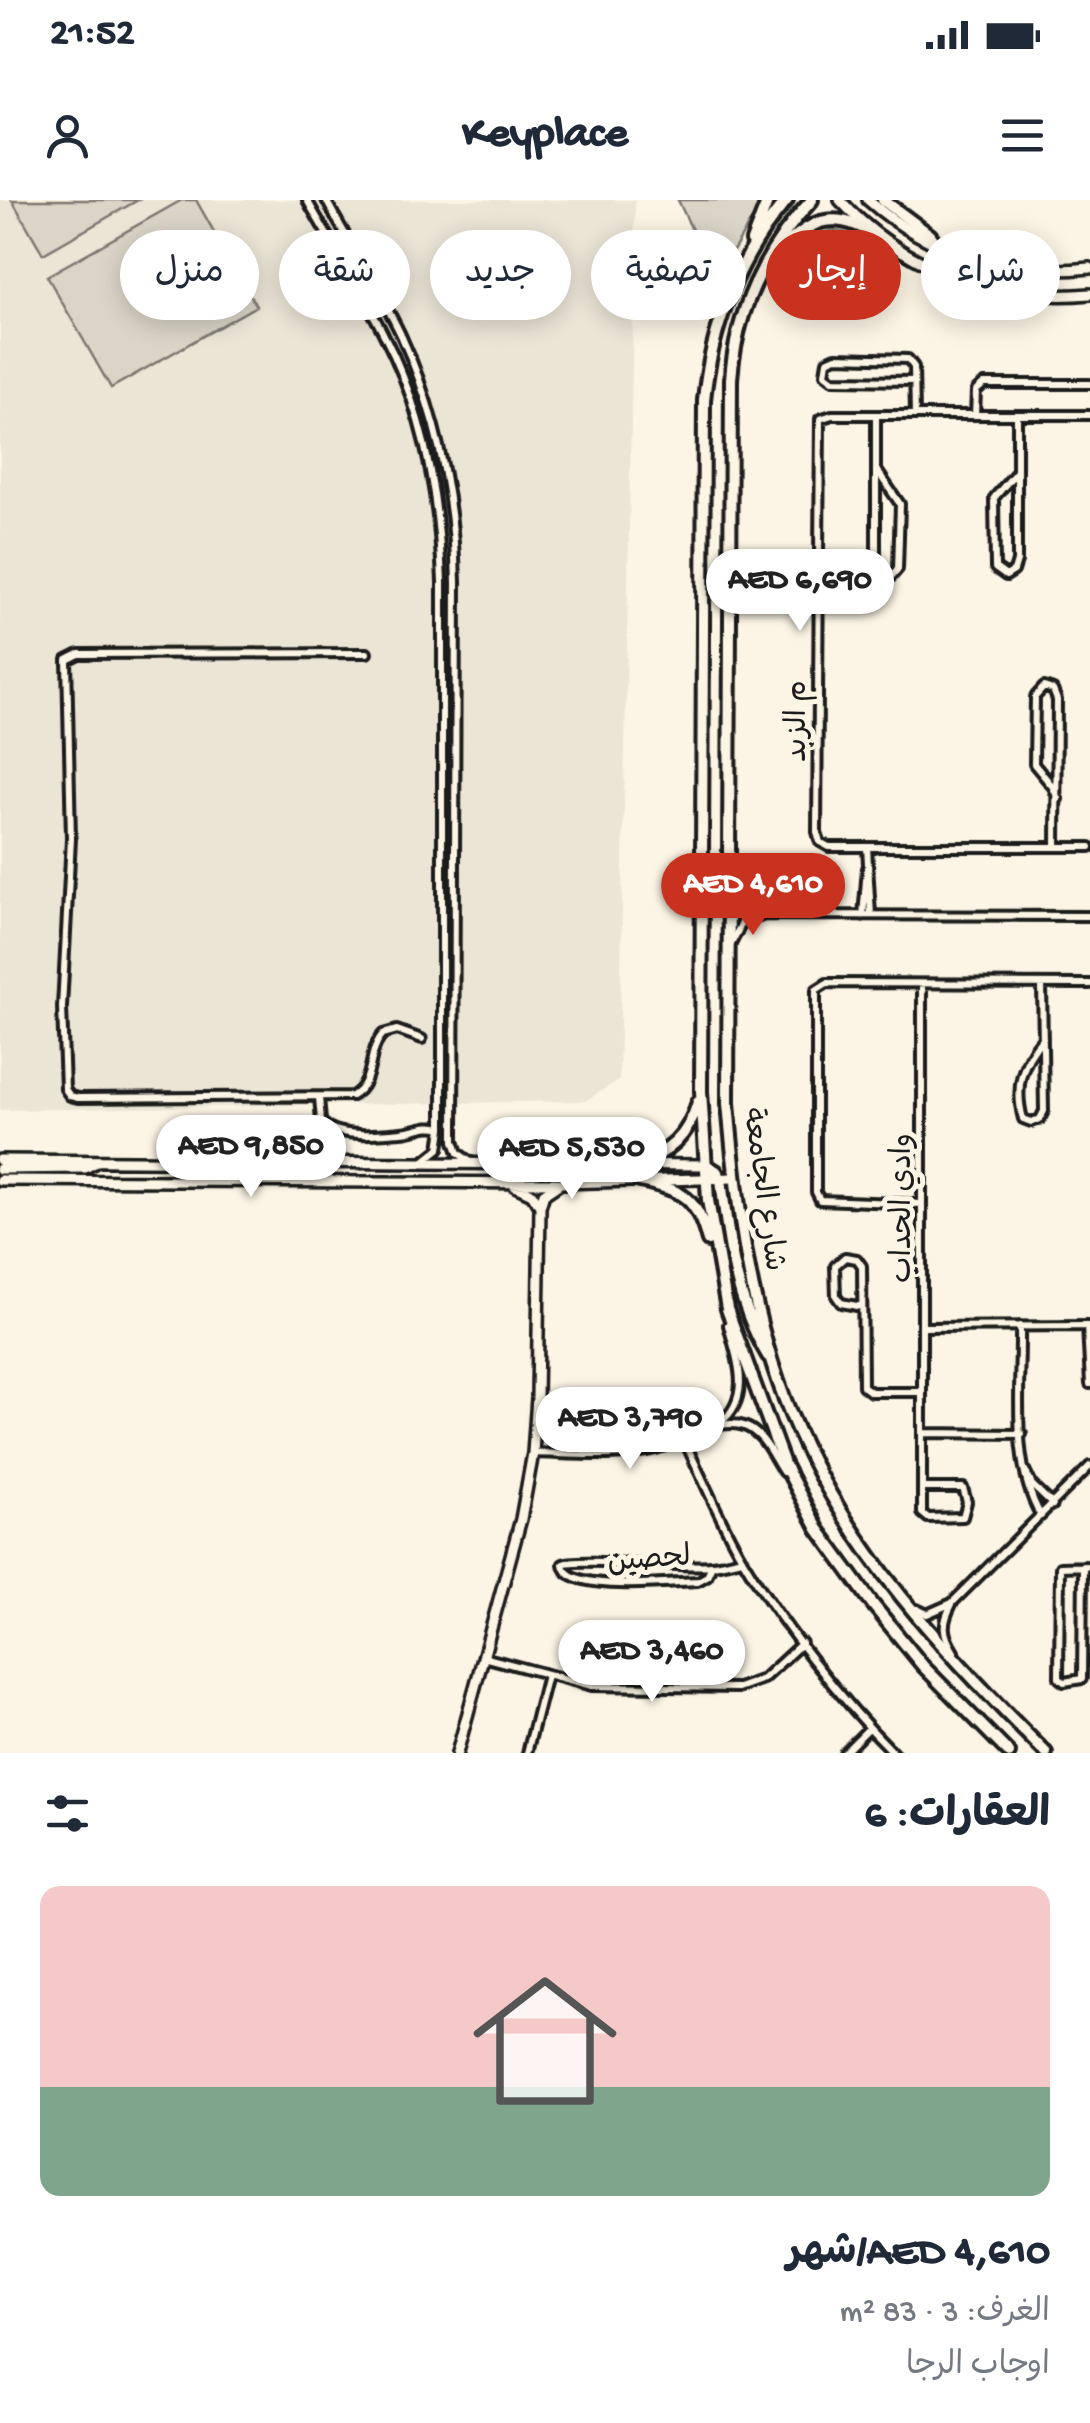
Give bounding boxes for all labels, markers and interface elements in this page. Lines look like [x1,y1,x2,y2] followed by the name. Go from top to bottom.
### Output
[50,13,135,57] text: 21:52
[40,108,95,163] icon: person
[995,108,1050,163] icon: menu
[462,109,628,162] text: Keyplace
[120,230,259,320] chip: منزل
[279,230,410,320] chip: شقة
[430,230,571,320] chip: جديد
[591,230,746,320] chip: تصفية
[766,230,901,320] chip: إيجار
[921,230,1060,320] chip: شراء
[686,549,914,634] pin: AED 6,690
[728,562,872,600] text: AED 6,690
[782,680,817,762] street label: م الزبد
[639,853,867,938] pin: AED 4,610
[683,866,823,904] text: AED 4,610
[733,1106,790,1274] street label: شارع الجامعة
[137,1115,365,1200] pin: AED 9,850
[458,1117,686,1202] pin: AED 5,530
[178,1128,324,1166] text: AED 9,850
[499,1130,645,1168] text: AED 5,530
[887,1133,922,1283] street label: وادي الحداب
[516,1387,744,1472] pin: AED 3,790
[558,1400,702,1438] text: AED 3,790
[606,1541,692,1582] street label: لحصين
[538,1620,766,1705] pin: AED 3,460
[580,1633,724,1671] text: AED 3,460
[40,1786,95,1841] icon: filters
[865,1793,1050,1842] text: العقارات: 6
[455,1951,635,2131] icon: home
[787,2230,1050,2279] text: AED 4,610/شهر
[840,2295,1050,2333] text: الغرف: 3 · 83 m²
[906,2348,1050,2386] text: اوجاب الرجا

